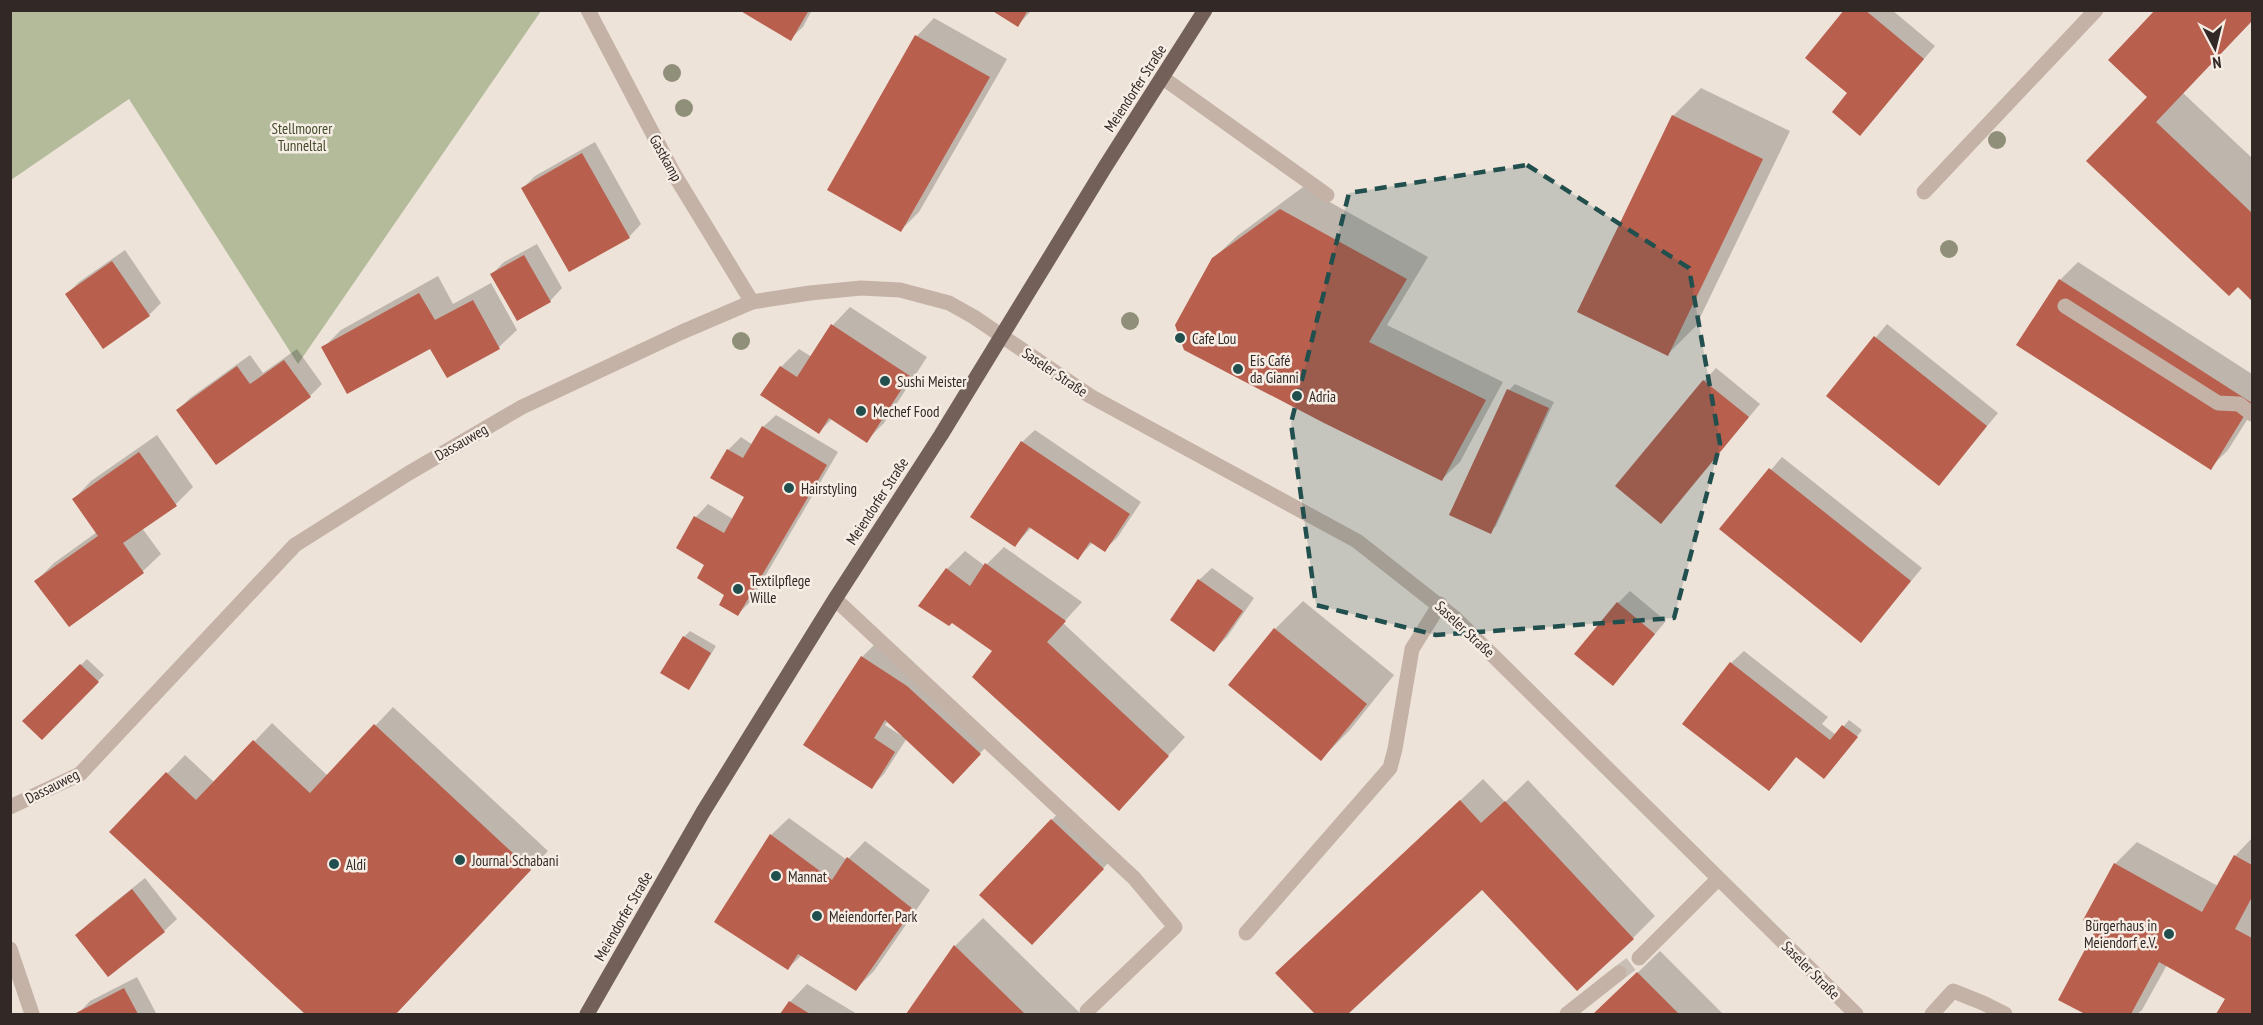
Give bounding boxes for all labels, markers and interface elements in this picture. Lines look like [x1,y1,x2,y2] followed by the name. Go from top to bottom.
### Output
[2185,18,2245,78] north arrow
[1100,41,1170,135] street label: Meiendorfer Straße
[2211,52,2222,73] text: N
[272,119,333,155] park label: Stellmoorer Tunneltal
[645,131,687,185] street label: Gastkamp
[1192,329,1236,348] place label: Cafe Lou
[1173,331,1187,345] marker: Cafe Lou
[1019,343,1091,401] street label: Saseler Straße
[1250,351,1299,387] place label: Eis Café da Gianni
[1231,362,1245,376] marker: Eis Café da Gianni
[897,372,967,391] place label: Sushi Meister
[878,374,892,388] marker: Sushi Meister
[1309,387,1336,406] place label: Adria
[1290,389,1304,403] marker: Adria
[873,402,939,421] place label: Mechef Food
[854,404,868,418] marker: Mechef Food
[431,419,491,465] street label: Dassauweg
[842,454,912,548] street label: Meiendorfer Straße
[801,479,857,498] place label: Hairstyling
[782,481,796,495] marker: Hairstyling
[750,571,810,607] place label: Textilpflege Wille
[731,582,745,596] marker: Textilpflege Wille
[1431,597,1499,661] street label: Saseler Straße
[22,764,82,808] street label: Dassauweg
[471,851,559,870] place label: Journal Schabani
[453,853,467,867] marker: Journal Schabani
[346,855,366,874] place label: Aldi
[327,857,341,871] marker: Aldi
[788,867,827,886] place label: Mannat
[590,868,656,964] street label: Meiendorfer Straße
[769,869,783,883] marker: Mannat
[829,907,918,926] place label: Meiendorfer Park
[810,909,824,923] marker: Meiendorfer Park
[2084,916,2157,952] place label: Bürgerhaus in Meiendorf e.V.
[2162,927,2176,941] marker: Bürgerhaus in Meiendorf e.V.
[1778,937,1844,1003] street label: Saseler Straße

